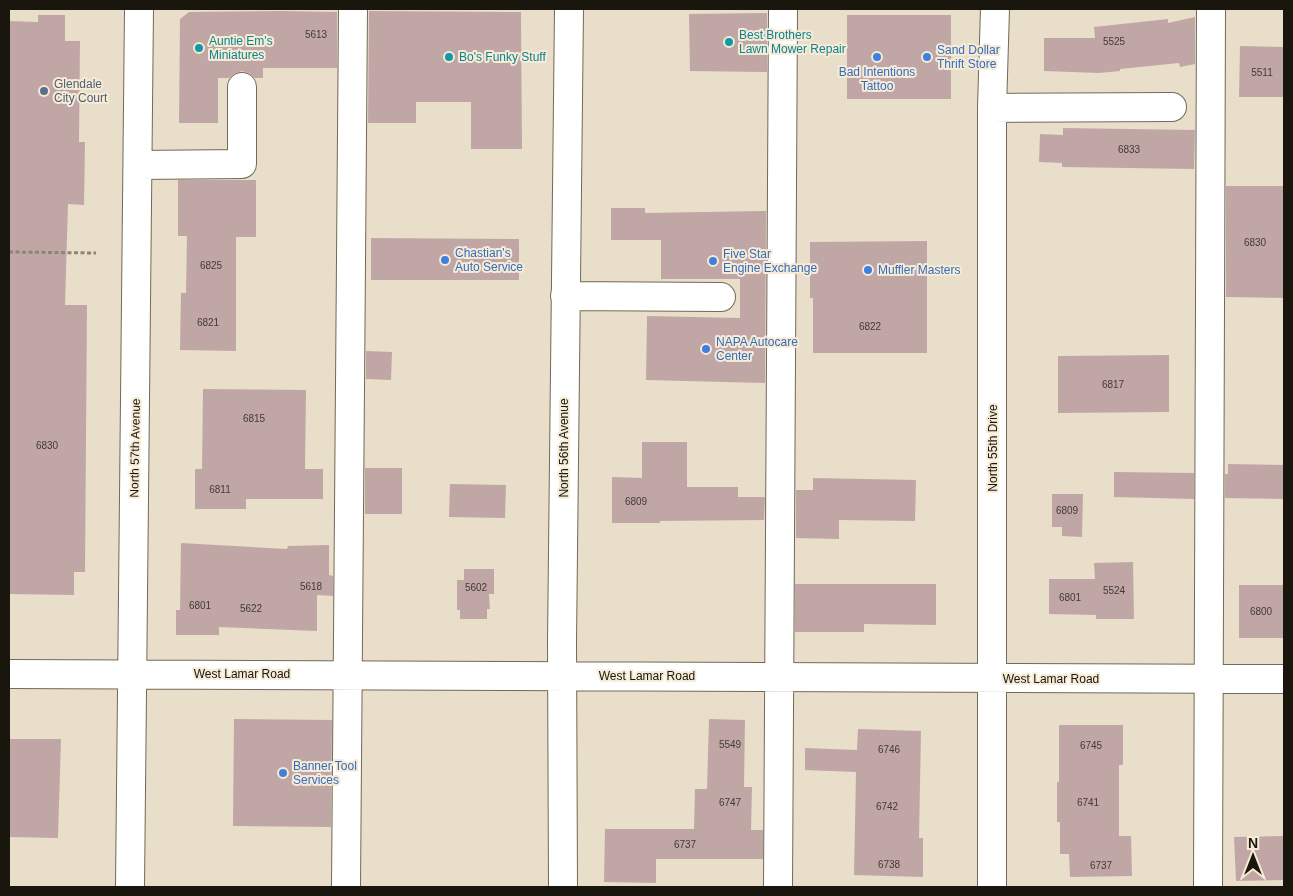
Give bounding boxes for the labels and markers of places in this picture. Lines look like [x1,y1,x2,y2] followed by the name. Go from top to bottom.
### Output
[739,28,846,56] place label: Best Brothers Lawn Mower Repair
[209,34,273,62] place label: Auntie Em's Miniatures
[723,36,735,48] marker: Best Brothers Lawn Mower Repair
[193,42,205,54] marker: Auntie Em's Miniatures
[937,43,1000,71] place label: Sand Dollar Thrift Store
[459,50,546,64] place label: Bo's Funky Stuff
[443,51,455,63] marker: Bo's Funky Stuff
[871,51,883,63] marker: Bad Intentions Tattoo
[921,51,933,63] marker: Sand Dollar Thrift Store
[839,65,915,93] place label: Bad Intentions Tattoo
[54,77,108,105] place label: Glendale City Court
[38,85,50,97] marker: Glendale City Court
[455,246,523,274] place label: Chastian's Auto Service
[723,247,817,275] place label: Five Star Engine Exchange
[439,254,451,266] marker: Chastian's Auto Service
[707,255,719,267] marker: Five Star Engine Exchange
[878,263,960,277] place label: Muffler Masters
[862,264,874,276] marker: Muffler Masters
[716,335,798,363] place label: NAPA Autocare Center
[700,343,712,355] marker: NAPA Autocare Center
[293,759,357,787] place label: Banner Tool Services
[277,767,289,779] marker: Banner Tool Services

